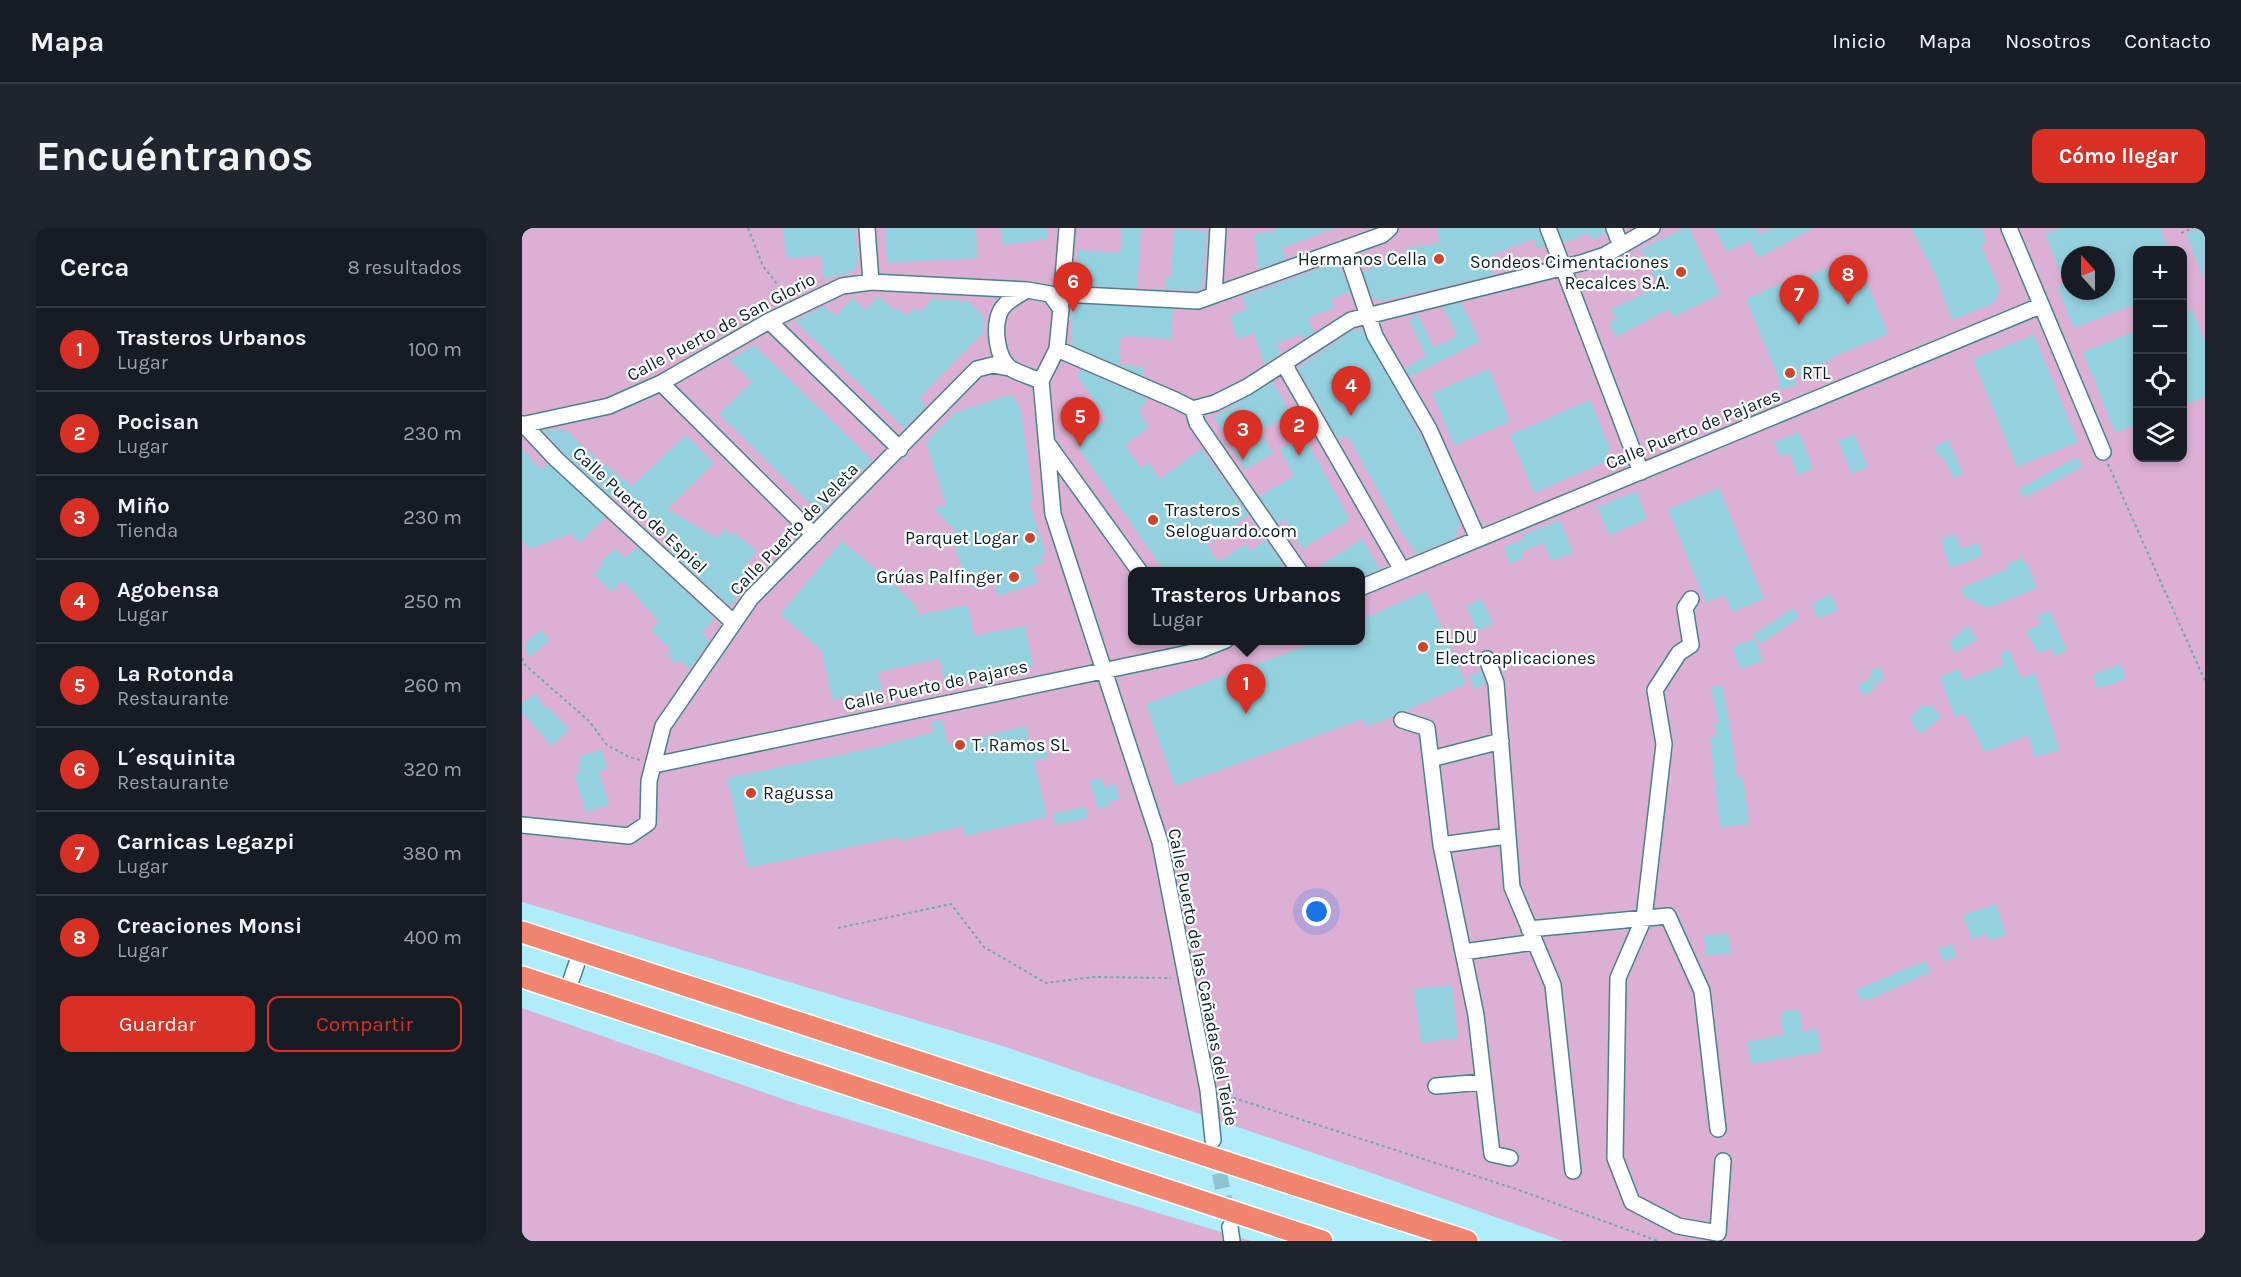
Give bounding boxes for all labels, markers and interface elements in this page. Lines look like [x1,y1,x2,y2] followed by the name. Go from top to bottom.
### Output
[30,25,104,58] text: Mapa
[1832,29,1886,53] text: Inicio
[1919,29,1972,53] text: Mapa
[2005,29,2091,53] text: Nosotros
[2124,29,2211,53] text: Contacto
[2032,129,2205,183] button: Cómo llegar
[36,131,314,181] text: Encuéntranos
[2061,246,2115,300] north arrow
[2133,246,2187,462] map controls
[2133,246,2187,300] button: +
[1298,248,1427,270] place label: Hermanos Cella
[1470,251,1669,294] place label: Sondeos Cimentaciones Recalces S.A.
[60,252,129,283] text: Cerca
[1432,252,1446,266] marker: Hermanos Cella
[347,256,462,279] text: 8 resultados
[1828,256,1868,305] pin: 8
[1054,262,1092,312] pin: 6
[1674,265,1688,279] marker: Sondeos Cimentaciones Recalces S.A.
[623,268,819,386] street label: Calle Puerto de San Glorio
[1780,276,1818,325] pin: 7
[2133,300,2187,354] button: −
[117,325,307,351] text: Trasteros Urbanos
[76,338,83,361] text: 1
[408,338,462,361] text: 100 m
[117,351,168,374] text: Lugar
[2133,354,2187,408] button: locate
[1802,362,1831,384] place label: RTL
[1332,366,1370,416] pin: 4
[1783,366,1797,380] marker: RTL
[1602,384,1784,474] street label: Calle Puerto de Pajares
[1060,398,1100,447] pin: 5
[1280,406,1318,456] pin: 2
[2133,408,2187,462] button: layers
[117,409,199,435] text: Pocisan
[1224,410,1262,460] pin: 3
[73,422,86,445] text: 2
[403,422,462,445] text: 230 m
[117,435,168,458] text: Lugar
[568,442,712,578] street label: Calle Puerto de Espiel
[725,458,863,600] street label: Calle Puerto de Veleta
[117,493,170,519] text: Miño
[1165,499,1297,542] place label: Trasteros Seloguardo.com
[73,506,86,529] text: 3
[403,506,462,529] text: 230 m
[1146,513,1160,527] marker: Trasteros Seloguardo.com
[117,519,178,542] text: Tienda
[905,527,1018,549] place label: Parquet Logar
[1023,531,1037,545] marker: Parquet Logar
[876,566,1002,588] place label: Grúas Palfinger
[1128,567,1365,645] popup
[1007,570,1021,584] marker: Grúas Palfinger
[117,577,219,603] text: Agobensa
[1152,582,1341,608] text: Trasteros Urbanos
[74,590,85,613] text: 4
[404,590,462,613] text: 250 m
[117,603,168,626] text: Lugar
[1152,608,1203,631] text: Lugar
[1435,626,1596,669] place label: ELDU Electroaplicaciones
[1416,640,1430,654] marker: ELDU Electroaplicaciones
[842,655,1030,715] street label: Calle Puerto de Pajares
[117,661,234,687] text: La Rotonda
[1226,664,1266,714] pin: 1
[74,674,85,697] text: 5
[404,674,462,697] text: 260 m
[117,687,229,710] text: Restaurante
[972,734,1070,756] place label: T. Ramos SL
[953,738,967,752] marker: T. Ramos SL
[117,745,236,771] text: L´esquinita
[73,758,86,781] text: 6
[403,758,462,781] text: 320 m
[117,771,229,794] text: Restaurante
[763,782,834,804] place label: Ragussa
[744,786,758,800] marker: Ragussa
[1163,827,1243,1127] street label: Calle Puerto de las Cañadas del Teide
[117,829,295,855] text: Carnicas Legazpi
[75,842,84,865] text: 7
[403,842,462,865] text: 380 m
[117,855,168,878] text: Lugar
[1302,897,1331,926] your location
[117,913,302,939] text: Creaciones Monsi
[73,926,86,949] text: 8
[404,926,462,949] text: 400 m
[117,939,168,962] text: Lugar
[60,996,255,1052] button: Guardar
[267,996,462,1052] button: Compartir

